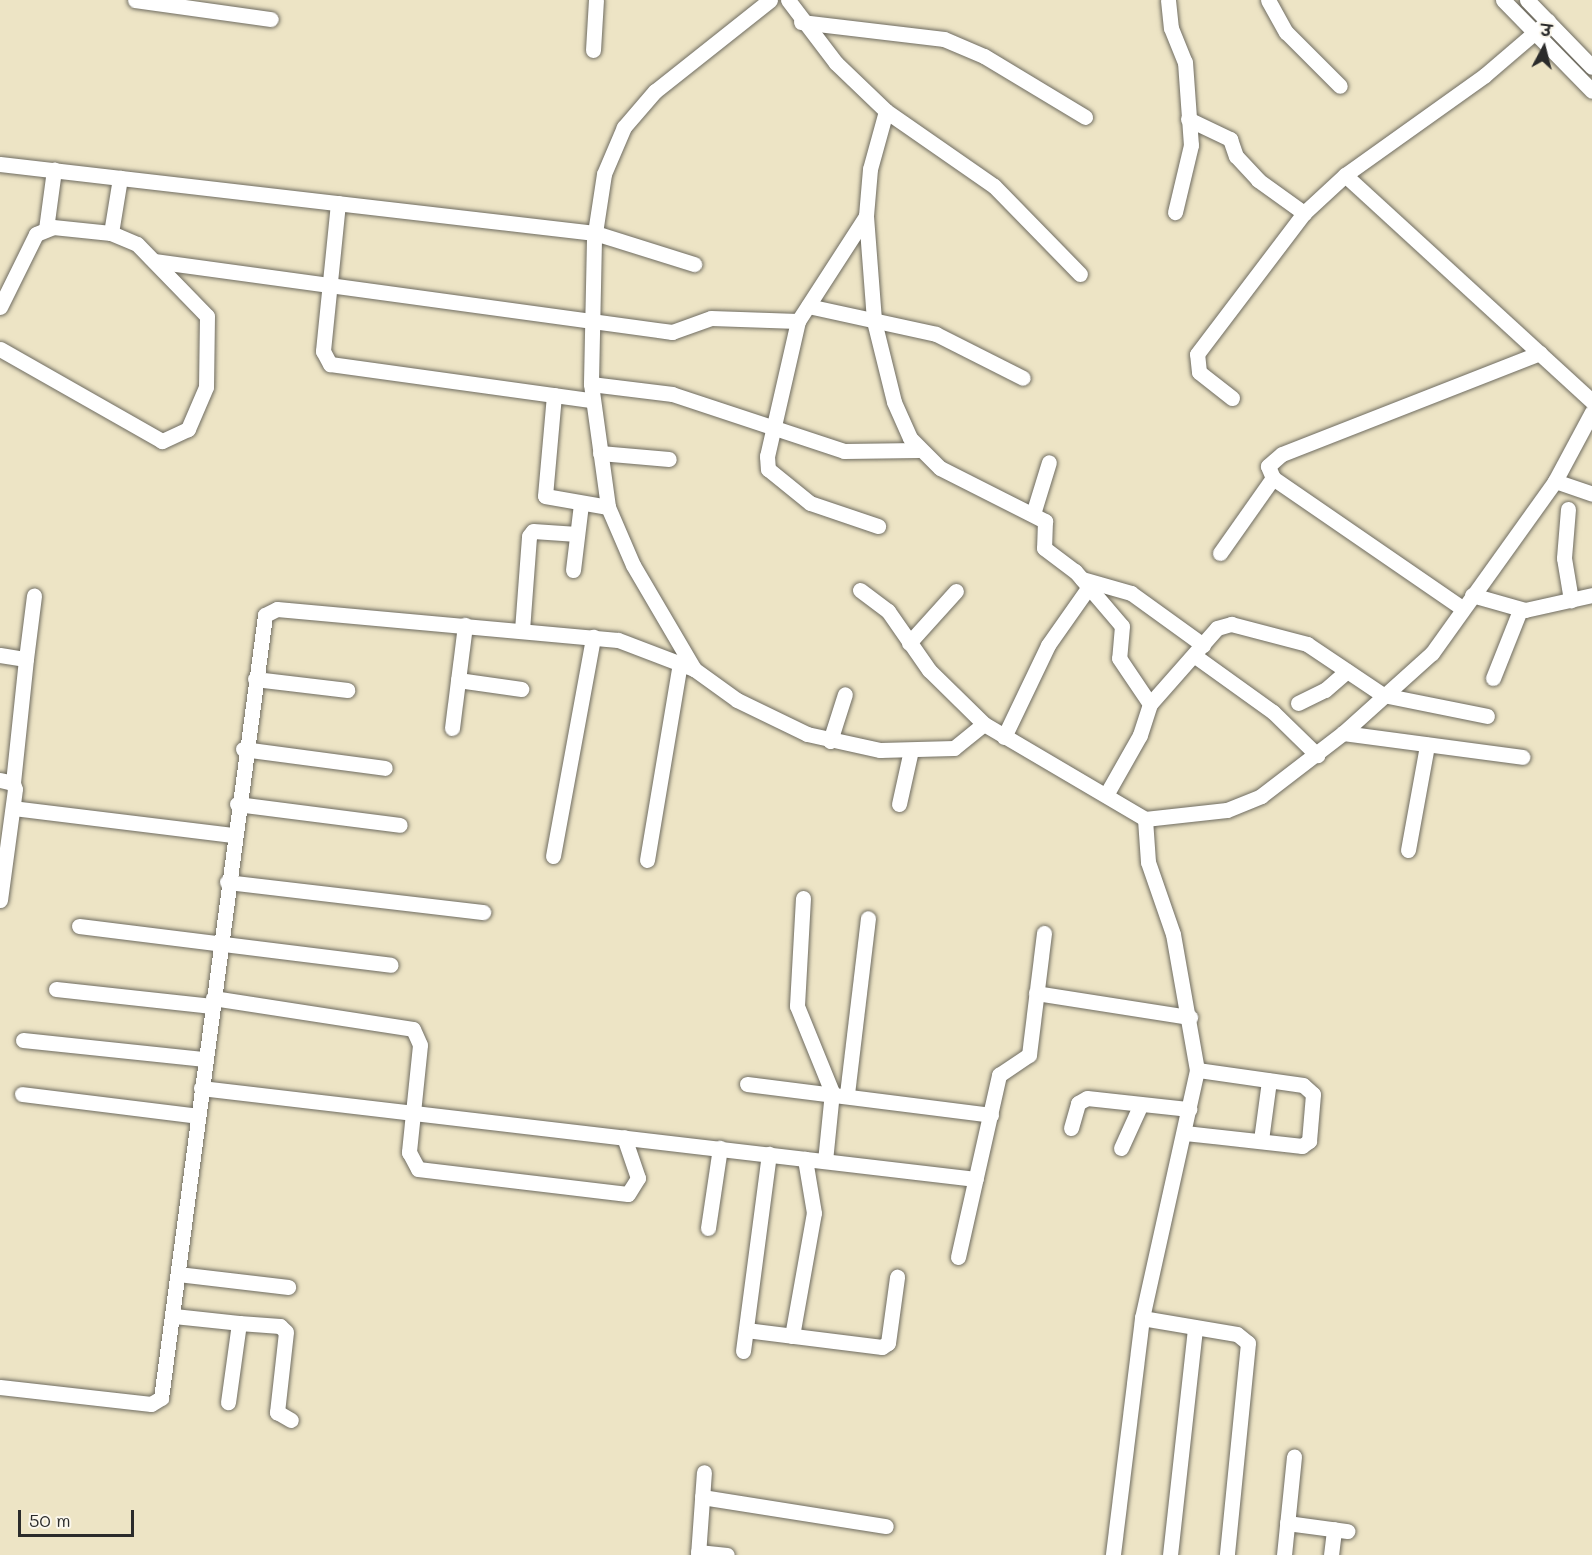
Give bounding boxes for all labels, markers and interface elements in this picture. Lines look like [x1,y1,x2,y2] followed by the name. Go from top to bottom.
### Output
[1514,18,1574,78] north arrow
[1540,19,1553,41] text: उ
[21,1498,136,1536] scale bar
[29,1508,71,1532] text: 50 m

